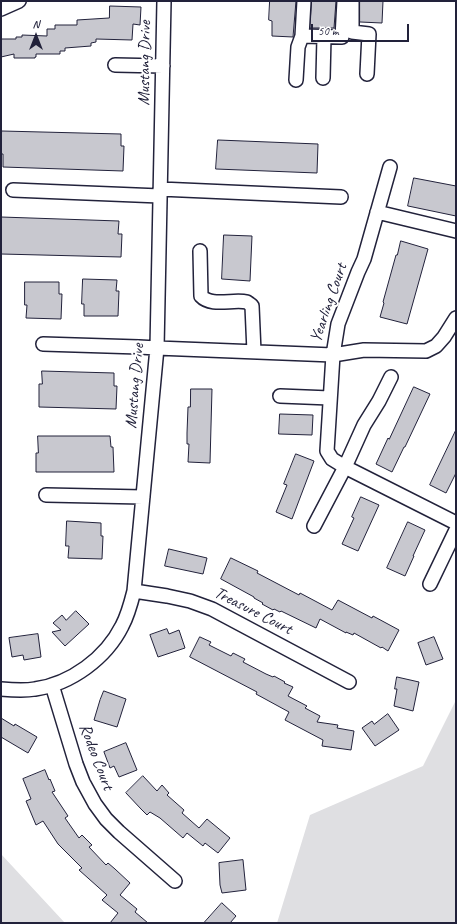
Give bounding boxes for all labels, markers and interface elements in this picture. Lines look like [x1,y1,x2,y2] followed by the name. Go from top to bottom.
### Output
[16,16,56,56] north arrow
[313,16,411,42] scale bar
[33,17,39,31] text: N
[134,20,156,106] street label: Mustang Drive
[318,23,338,39] text: 50 m
[306,261,352,345] street label: Yearling Court
[121,343,149,429] street label: Mustang Drive
[211,583,295,639] street label: Treasure Court
[74,721,118,793] street label: Rodeo Court

